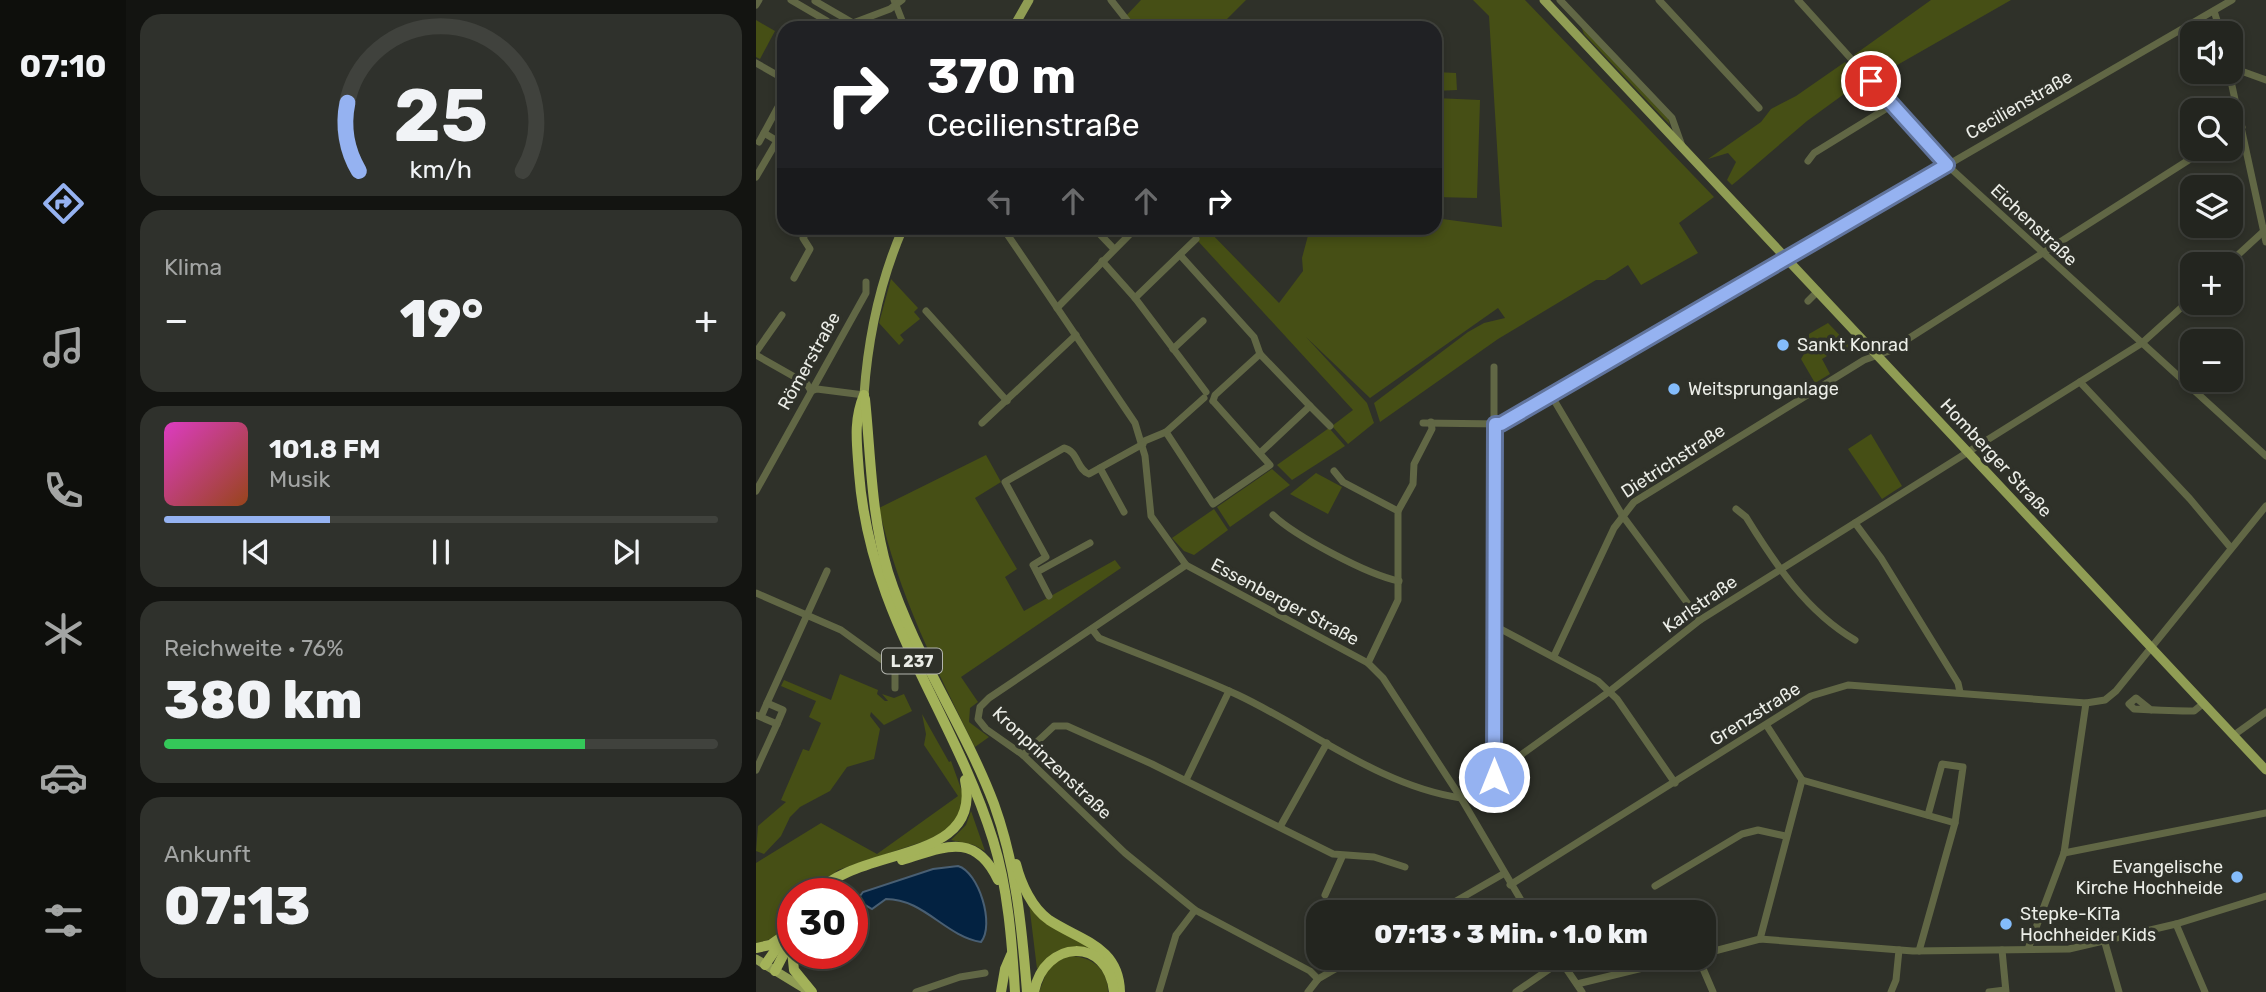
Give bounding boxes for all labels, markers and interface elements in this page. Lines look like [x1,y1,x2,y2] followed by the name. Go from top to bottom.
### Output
[2180,21,2243,392] map controls
[2180,21,2243,84] button: sound
[19,47,107,85] text: 07:10
[927,47,1076,105] text: 370 m
[812,49,903,140] icon: right
[1841,51,1901,111] pin
[1852,62,1890,100] icon: arrive
[1962,66,2076,144] street label: Cecilienstraße
[394,73,488,159] text: 25
[2180,98,2243,161] button: search
[927,106,1140,144] text: Cecilienstraße
[410,155,472,184] text: km/h
[2180,175,2243,238] button: layers
[39,179,88,228] icon: directions
[1986,179,2082,271] street label: Eichenstraße
[981,182,1019,220] icon: left
[1054,182,1092,220] icon: ahead
[1127,182,1165,220] icon: ahead
[1200,182,1238,220] icon: right
[2180,252,2243,315] button: +
[164,253,222,281] text: Klima
[400,288,483,350] text: 19°
[164,297,189,343] text: −
[694,297,718,343] text: +
[773,308,845,414] street label: Römerstraße
[39,323,88,372] icon: music
[2180,329,2243,392] button: −
[1797,334,1909,356] place label: Sankt Konrad
[1775,337,1791,353] marker: Sankt Konrad
[1688,378,1839,400] place label: Weitsprunganlage
[1666,381,1682,397] marker: Weitsprunganlage
[1935,394,2057,522] street label: Homberger Straße
[1617,419,1729,503] street label: Dietrichstraße
[269,434,381,465] text: 101.8 FM
[269,465,330,493] text: Musik
[39,466,88,515] icon: phone
[237,533,275,571] icon: previous
[422,533,460,571] icon: pause
[607,533,645,571] icon: next
[1207,554,1363,650] street label: Essenberger Straße
[1659,571,1741,637] street label: Karlstraße
[39,609,88,658] icon: climate
[164,634,344,662] text: Reichweite · 76%
[882,648,942,674] road number: L 237
[164,669,363,731] text: 380 km
[1706,677,1804,751] street label: Grenzstraße
[988,702,1116,824] street label: Kronprinzenstraße
[1457,740,1531,814] position arrow
[39,753,88,802] icon: car
[164,840,251,868] text: Ankunft
[2076,856,2223,899] place label: Evangelische Kirche Hochheide
[2229,869,2245,885] marker: Evangelische Kirche Hochheide
[164,875,310,937] text: 07:13
[777,878,868,969] speed limit sign: 30
[39,896,88,945] icon: filters
[2020,903,2156,946] place label: Stepke-KiTa Hochheider Kids
[1998,916,2014,932] marker: Stepke-KiTa Hochheider Kids
[1374,919,1648,950] text: 07:13 · 3 Min. · 1.0 km

